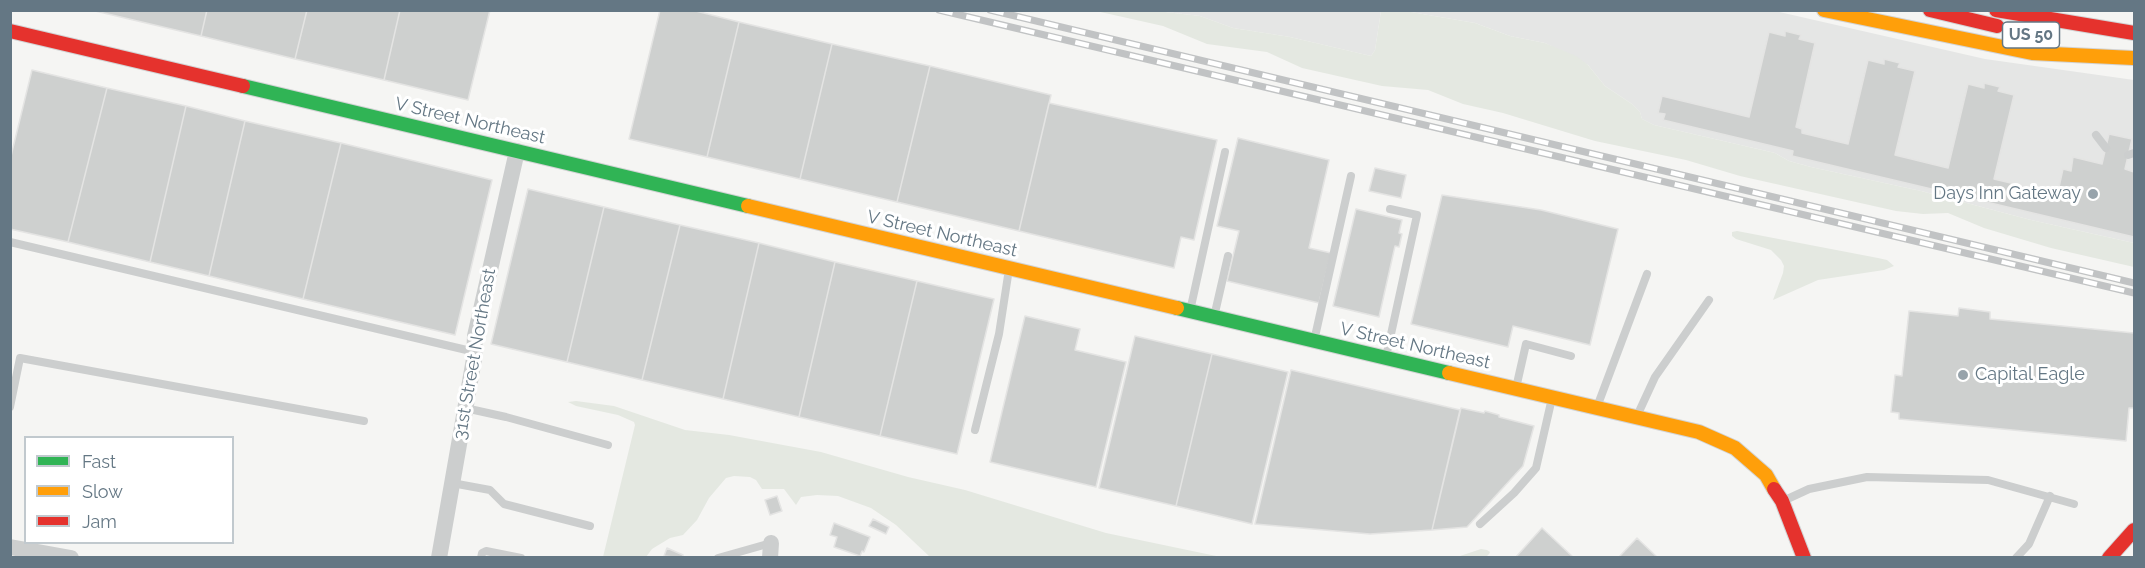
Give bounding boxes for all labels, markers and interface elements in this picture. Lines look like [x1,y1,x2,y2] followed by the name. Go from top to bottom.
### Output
[2002,22,2060,48] road number: US 50
[393,93,547,149] street label: V Street Northeast
[1933,183,2081,205] place label: Days Inn Gateway
[2086,187,2100,201] marker: Days Inn Gateway
[865,206,1019,262] street label: V Street Northeast
[449,267,501,441] street label: 31st Street Northeast
[1338,318,1492,374] street label: V Street Northeast
[1975,364,2085,386] place label: Capital Eagle
[1956,368,1970,382] marker: Capital Eagle
[24,436,234,544] legend
[82,451,116,472] text: Fast
[82,481,123,502] text: Slow
[82,511,117,532] text: Jam

